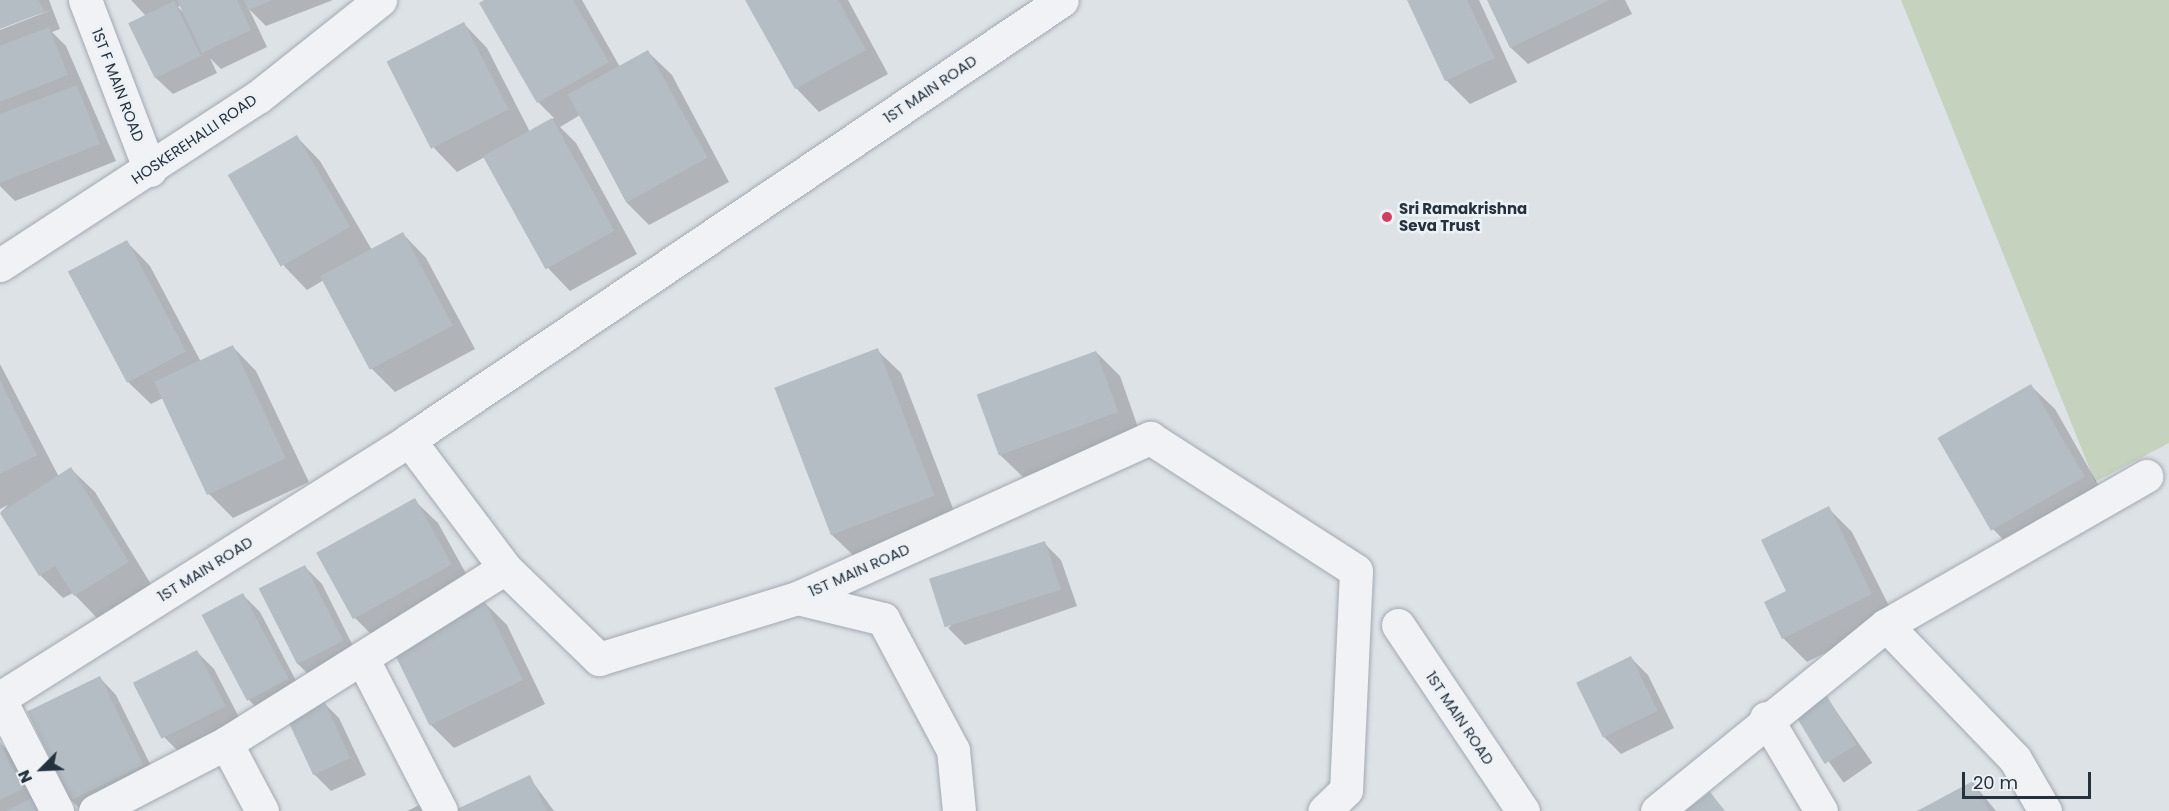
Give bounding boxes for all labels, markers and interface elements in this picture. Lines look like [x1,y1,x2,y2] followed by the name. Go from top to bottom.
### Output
[88,26,148,144] street label: 1ST F MAIN ROAD
[880,51,980,127] street label: 1ST MAIN ROAD
[128,90,260,188] street label: HOSKEREHALLI ROAD
[1399,199,1527,234] place label: Sri Ramakrishna Seva Trust
[1380,210,1394,224] marker: Sri Ramakrishna Seva Trust
[154,533,256,605] street label: 1ST MAIN ROAD
[806,540,912,600] street label: 1ST MAIN ROAD
[1422,668,1498,768] street label: 1ST MAIN ROAD
[12,739,72,799] north arrow
[1965,760,2094,798] scale bar
[12,766,38,787] text: N
[1973,770,2018,795] text: 20 m

